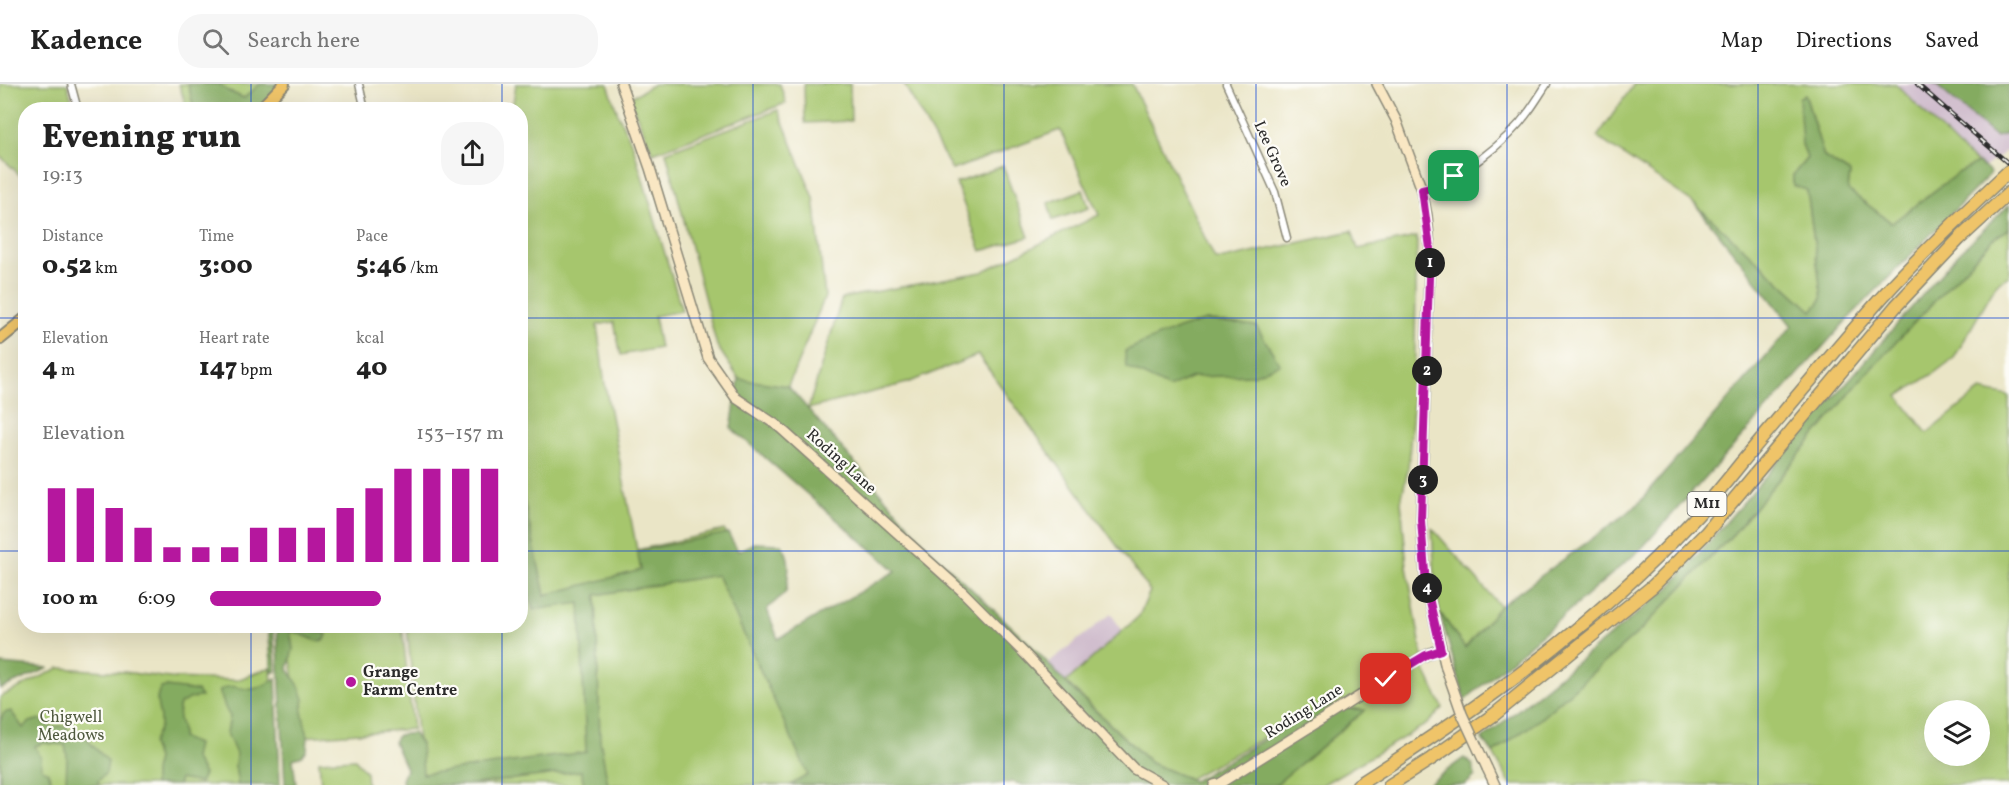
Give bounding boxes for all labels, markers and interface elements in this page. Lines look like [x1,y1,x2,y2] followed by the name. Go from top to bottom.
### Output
[178,14,598,68] search box
[30,22,142,61] text: Kadence
[199,25,232,58] icon: search
[247,26,360,57] text: Search here
[1721,27,1763,56] text: Map
[1796,27,1892,56] text: Directions
[1925,27,1979,56] text: Saved
[42,116,241,162] text: Evening run
[1248,118,1296,190] street label: Lee Grove
[441,122,504,185] button: share
[1428,150,1479,201] pin
[1437,159,1470,192] icon: arrive
[42,162,83,190] text: 19:13
[42,226,103,248] text: Distance
[199,226,234,248] text: Time
[356,226,388,248] text: Pace
[42,248,92,284] text: 0.52
[199,248,253,284] text: 3:00
[356,248,407,284] text: 5:46
[1415,248,1445,278] pin: 1
[1427,252,1433,274] text: 1
[92,258,118,280] text: km
[407,258,439,280] text: /km
[42,328,109,350] text: Elevation
[199,328,270,350] text: Heart rate
[356,328,384,350] text: kcal
[42,350,58,386] text: 4
[199,350,237,386] text: 147
[356,350,387,386] text: 40
[1412,356,1442,386] pin: 2
[58,360,75,382] text: m
[237,360,273,382] text: bpm
[1423,360,1431,382] text: 2
[42,420,125,448] text: Elevation
[416,420,504,448] text: 153–157 m
[801,424,881,500] street label: Roding Lane
[1408,465,1438,495] pin: 3
[1419,469,1427,491] text: 3
[1688,492,1726,516] road number: M11
[1412,573,1442,603] pin: 4
[1422,577,1432,599] text: 4
[42,585,98,613] text: 100 m
[138,585,175,613] text: 6:09
[1360,653,1411,704] pin
[363,662,457,702] place label: Grange Farm Centre
[1369,662,1402,695] icon: check
[344,675,358,689] marker: Grange Farm Centre
[1261,679,1347,745] street label: Roding Lane
[1924,700,1990,766] map controls
[1924,700,1990,766] button: layers
[38,707,105,747] park label: Chigwell Meadows

